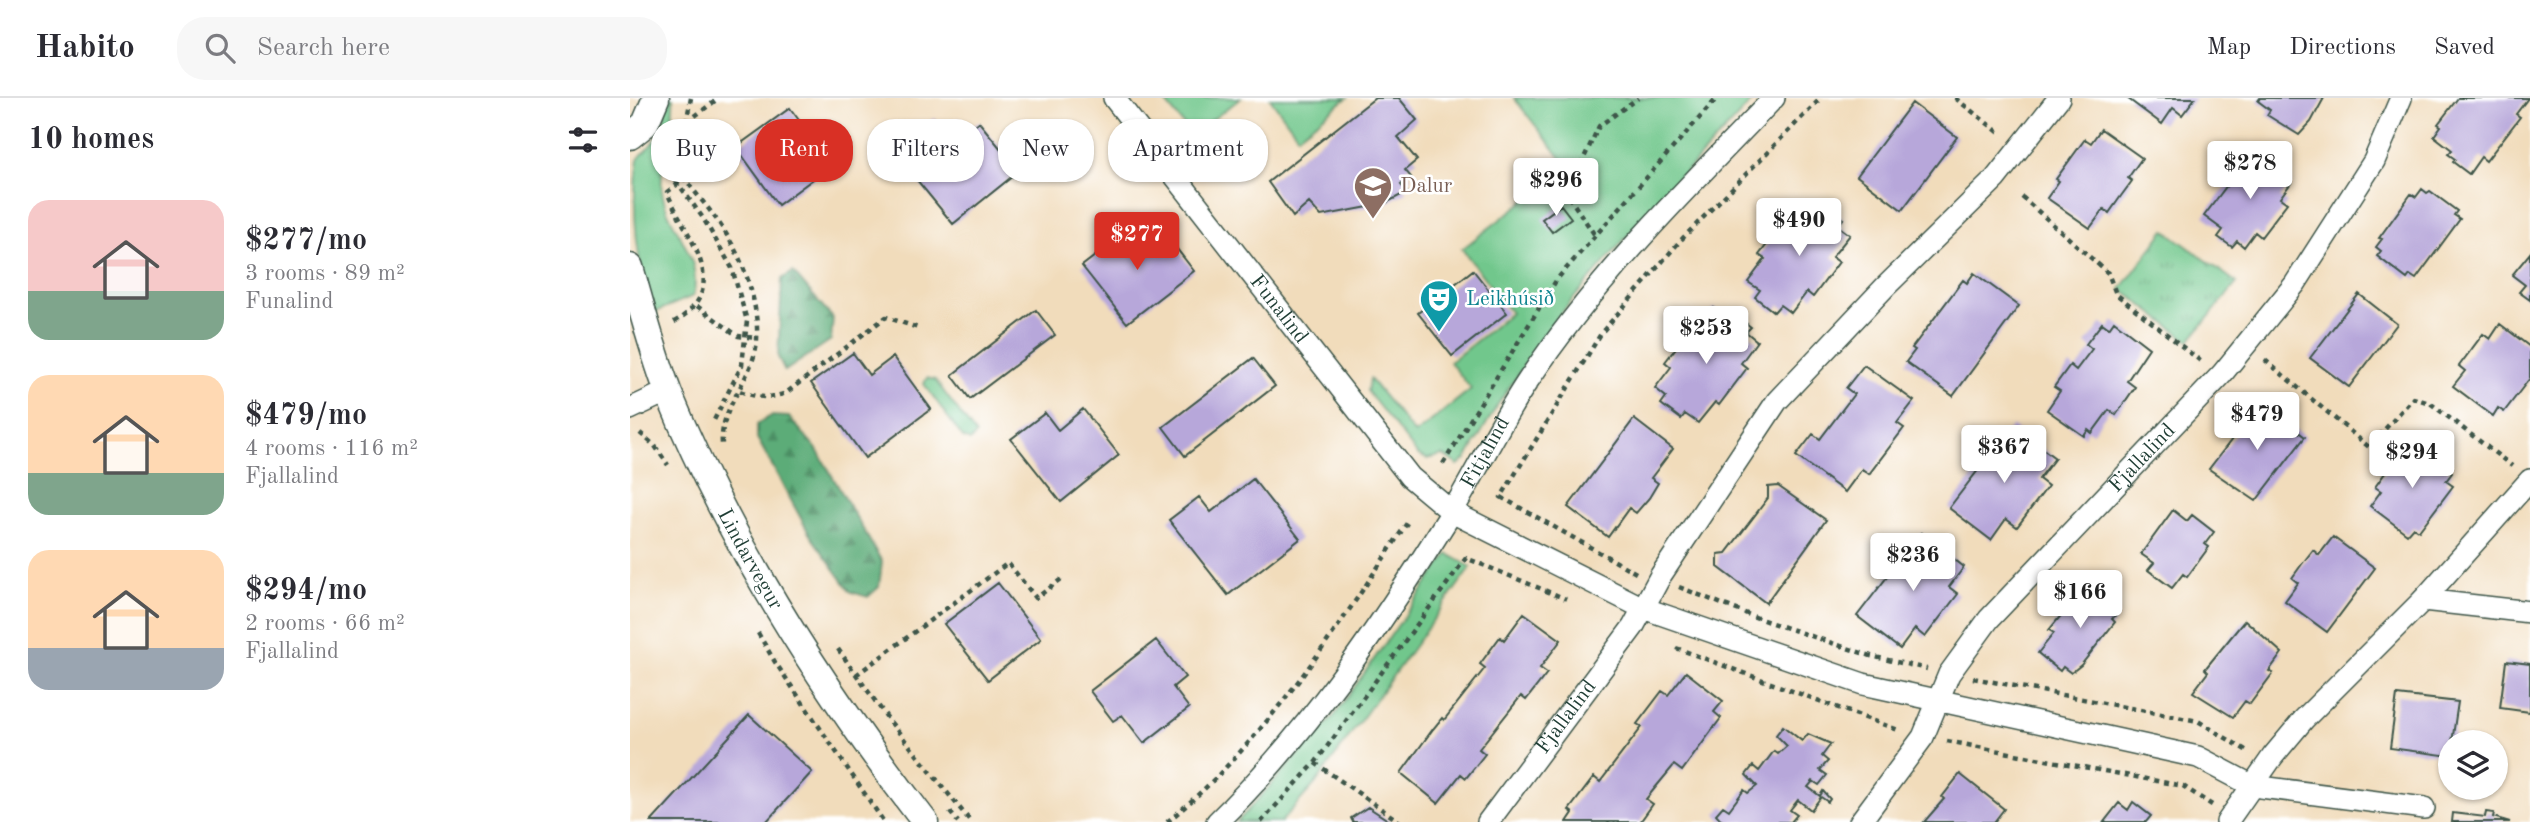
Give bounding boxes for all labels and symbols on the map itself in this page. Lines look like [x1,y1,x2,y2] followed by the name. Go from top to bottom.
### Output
[2209,141,2291,201] pin: $278
[1515,158,1597,218] pin: $296
[1352,165,1394,220] school or university icon: Dalur
[1400,176,1453,197] place label: Dalur
[1758,198,1840,258] pin: $490
[1096,212,1178,272] pin: $277
[1246,271,1312,348] street label: Funalind
[1418,278,1460,333] theatre icon: Leikhúsið
[1466,289,1554,310] place label: Leikhúsið
[1665,306,1747,366] pin: $253
[2216,392,2298,452] pin: $479
[1457,413,1514,492] street label: Fitjalind
[2105,420,2179,496] street label: Fjallalind
[1963,426,2045,485] pin: $367
[2371,430,2453,490] pin: $294
[713,505,787,614] street label: Lindarvegur
[1872,533,1954,593] pin: $236
[2039,570,2121,630] pin: $166
[1532,676,1600,758] street label: Fjallalind

